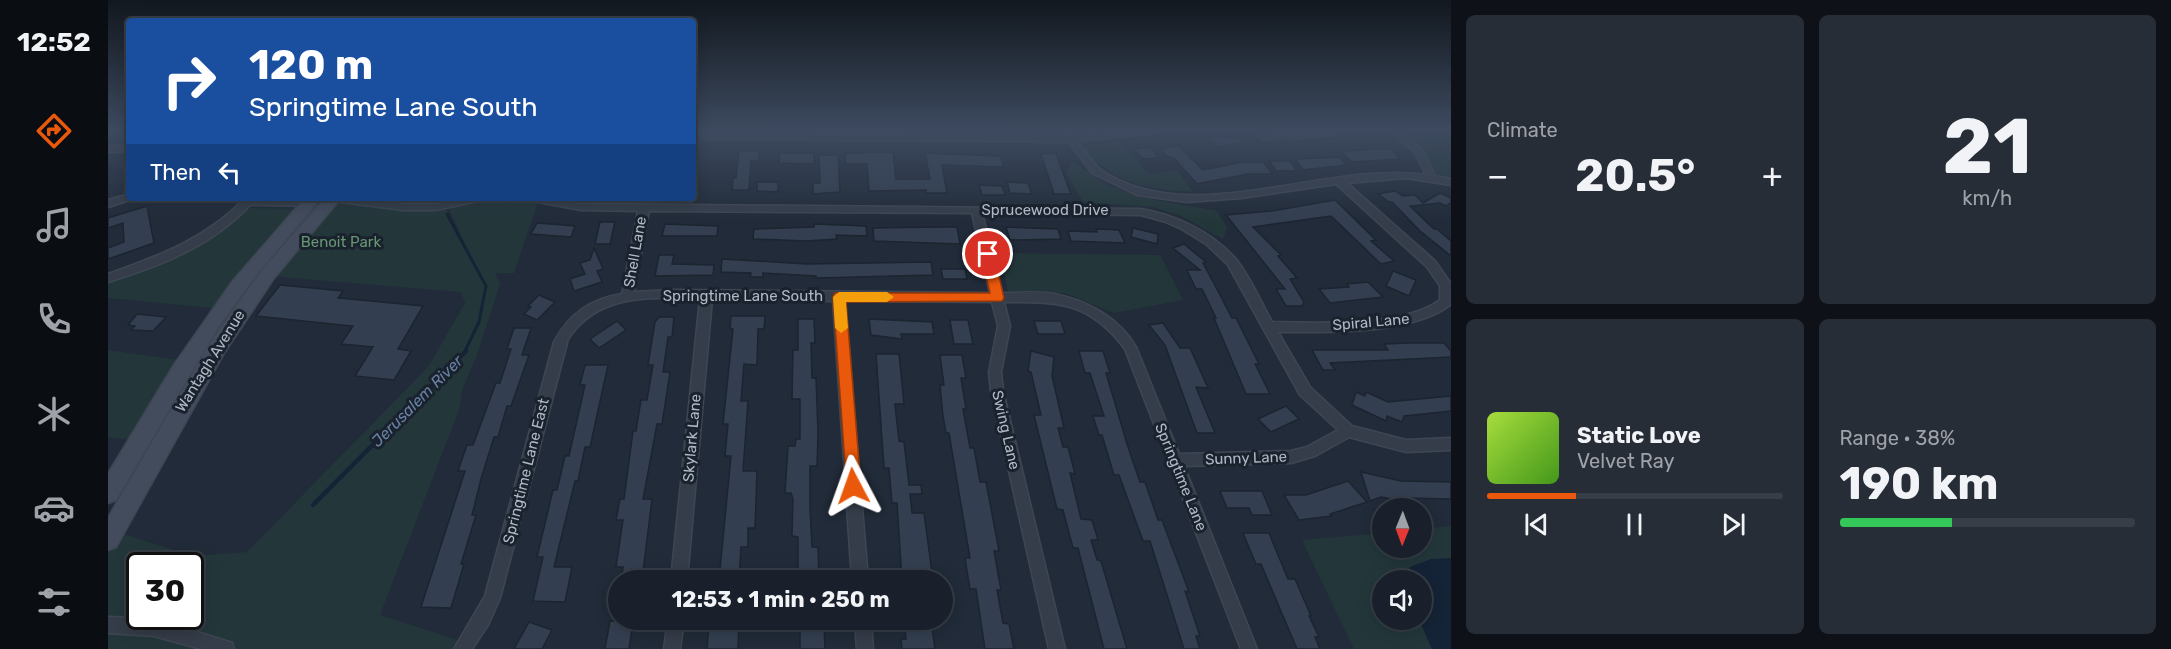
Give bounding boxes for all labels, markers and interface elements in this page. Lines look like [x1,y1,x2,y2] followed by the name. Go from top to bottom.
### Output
[17,26,91,58] text: 12:52
[249,40,373,90] text: 120 m
[150,42,228,120] icon: right
[249,91,538,123] text: Springtime Lane South
[1943,100,2032,193] text: 21
[33,110,75,152] icon: directions
[1487,118,1558,142] text: Climate
[1575,149,1695,202] text: 20.5°
[213,156,246,189] icon: left
[1487,156,1508,195] text: −
[1762,156,1782,195] text: +
[150,159,201,186] text: Then
[1962,186,2012,210] text: km/h
[981,201,1109,219] street label: Sprucewood Drive
[33,204,75,246] icon: music
[620,215,650,289] street label: Shell Lane
[962,228,1013,279] pin
[301,233,382,251] park label: Benoit Park
[971,237,1004,270] icon: arrive
[663,287,823,305] street label: Springtime Lane South
[33,298,75,340] icon: phone
[171,307,249,415] street label: Wantagh Avenue
[1332,310,1410,334] street label: Spiral Lane
[367,351,467,451] water label: Jerusalem River
[988,389,1024,471] street label: Swing Lane
[33,393,75,435] icon: climate
[679,393,705,483] street label: Skylark Lane
[499,396,553,546] street label: Springtime Lane East
[1151,420,1211,534] street label: Springtime Lane
[1577,422,1701,449] text: Static Love
[1840,426,1955,450] text: Range · 38%
[1205,448,1287,468] street label: Sunny Lane
[1577,449,1675,473] text: Velvet Ray
[821,454,885,518] position arrow
[1840,457,1998,510] text: 190 km
[33,487,75,529] icon: car
[1372,498,1432,558] north arrow
[1372,498,1432,630] map controls
[1520,508,1553,541] icon: previous
[1618,508,1651,541] icon: pause
[1717,508,1750,541] icon: next
[126,552,204,630] speed limit sign: 30
[1372,570,1432,630] button: sound
[33,581,75,623] icon: filters
[671,586,890,613] text: 12:53 · 1 min · 250 m

